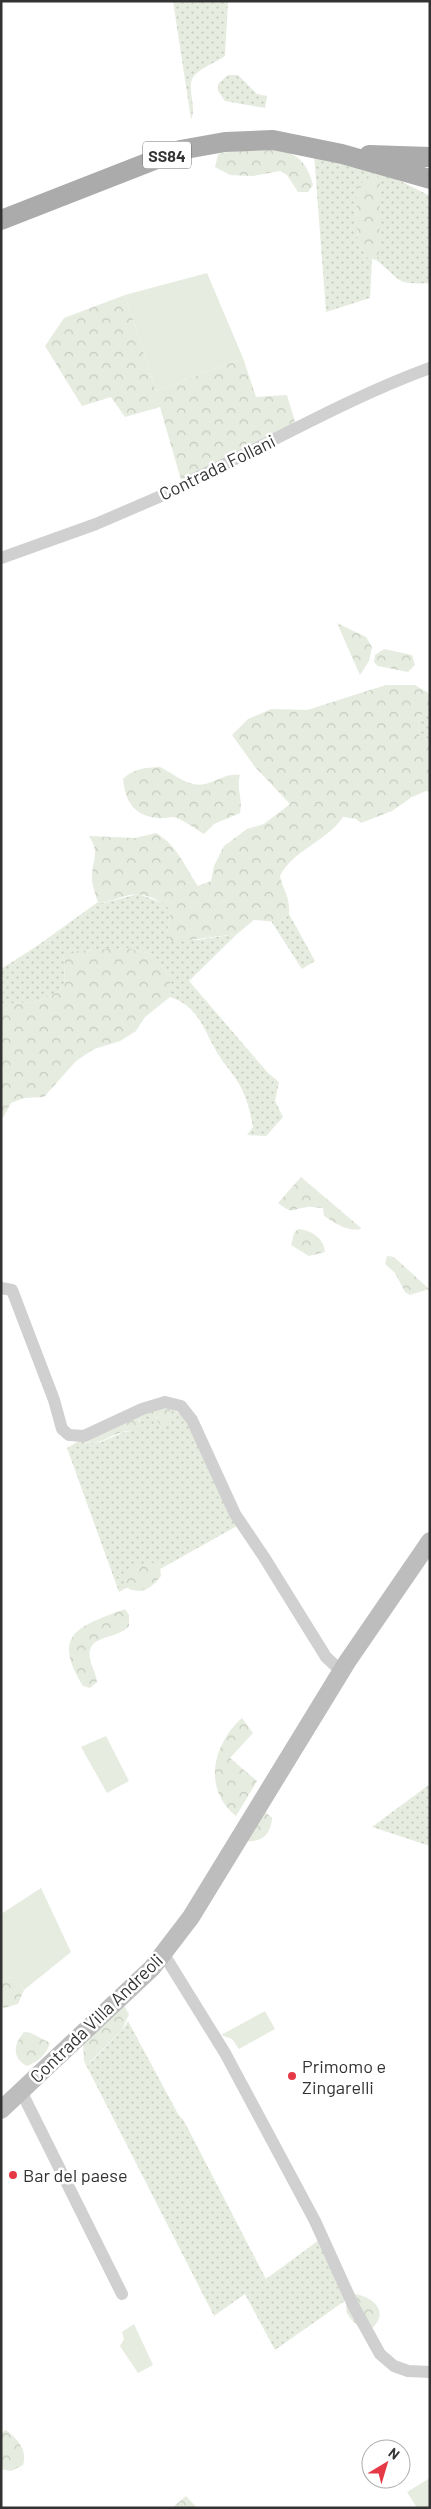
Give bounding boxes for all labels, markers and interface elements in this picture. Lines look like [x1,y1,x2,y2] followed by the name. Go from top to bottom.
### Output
[143,142,191,168] road number: SS84
[155,429,279,505] street label: Contrada Follani
[25,1949,167,2087] street label: Contrada Villa Andreoli
[302,2055,386,2098] place label: Primomo e Zingarelli
[286,2070,298,2082] marker: Primomo e Zingarelli
[23,2164,128,2186] place label: Bar del paese
[7,2169,19,2181] marker: Bar del paese
[361,2439,411,2489] north arrow
[385,2444,403,2463] text: N

